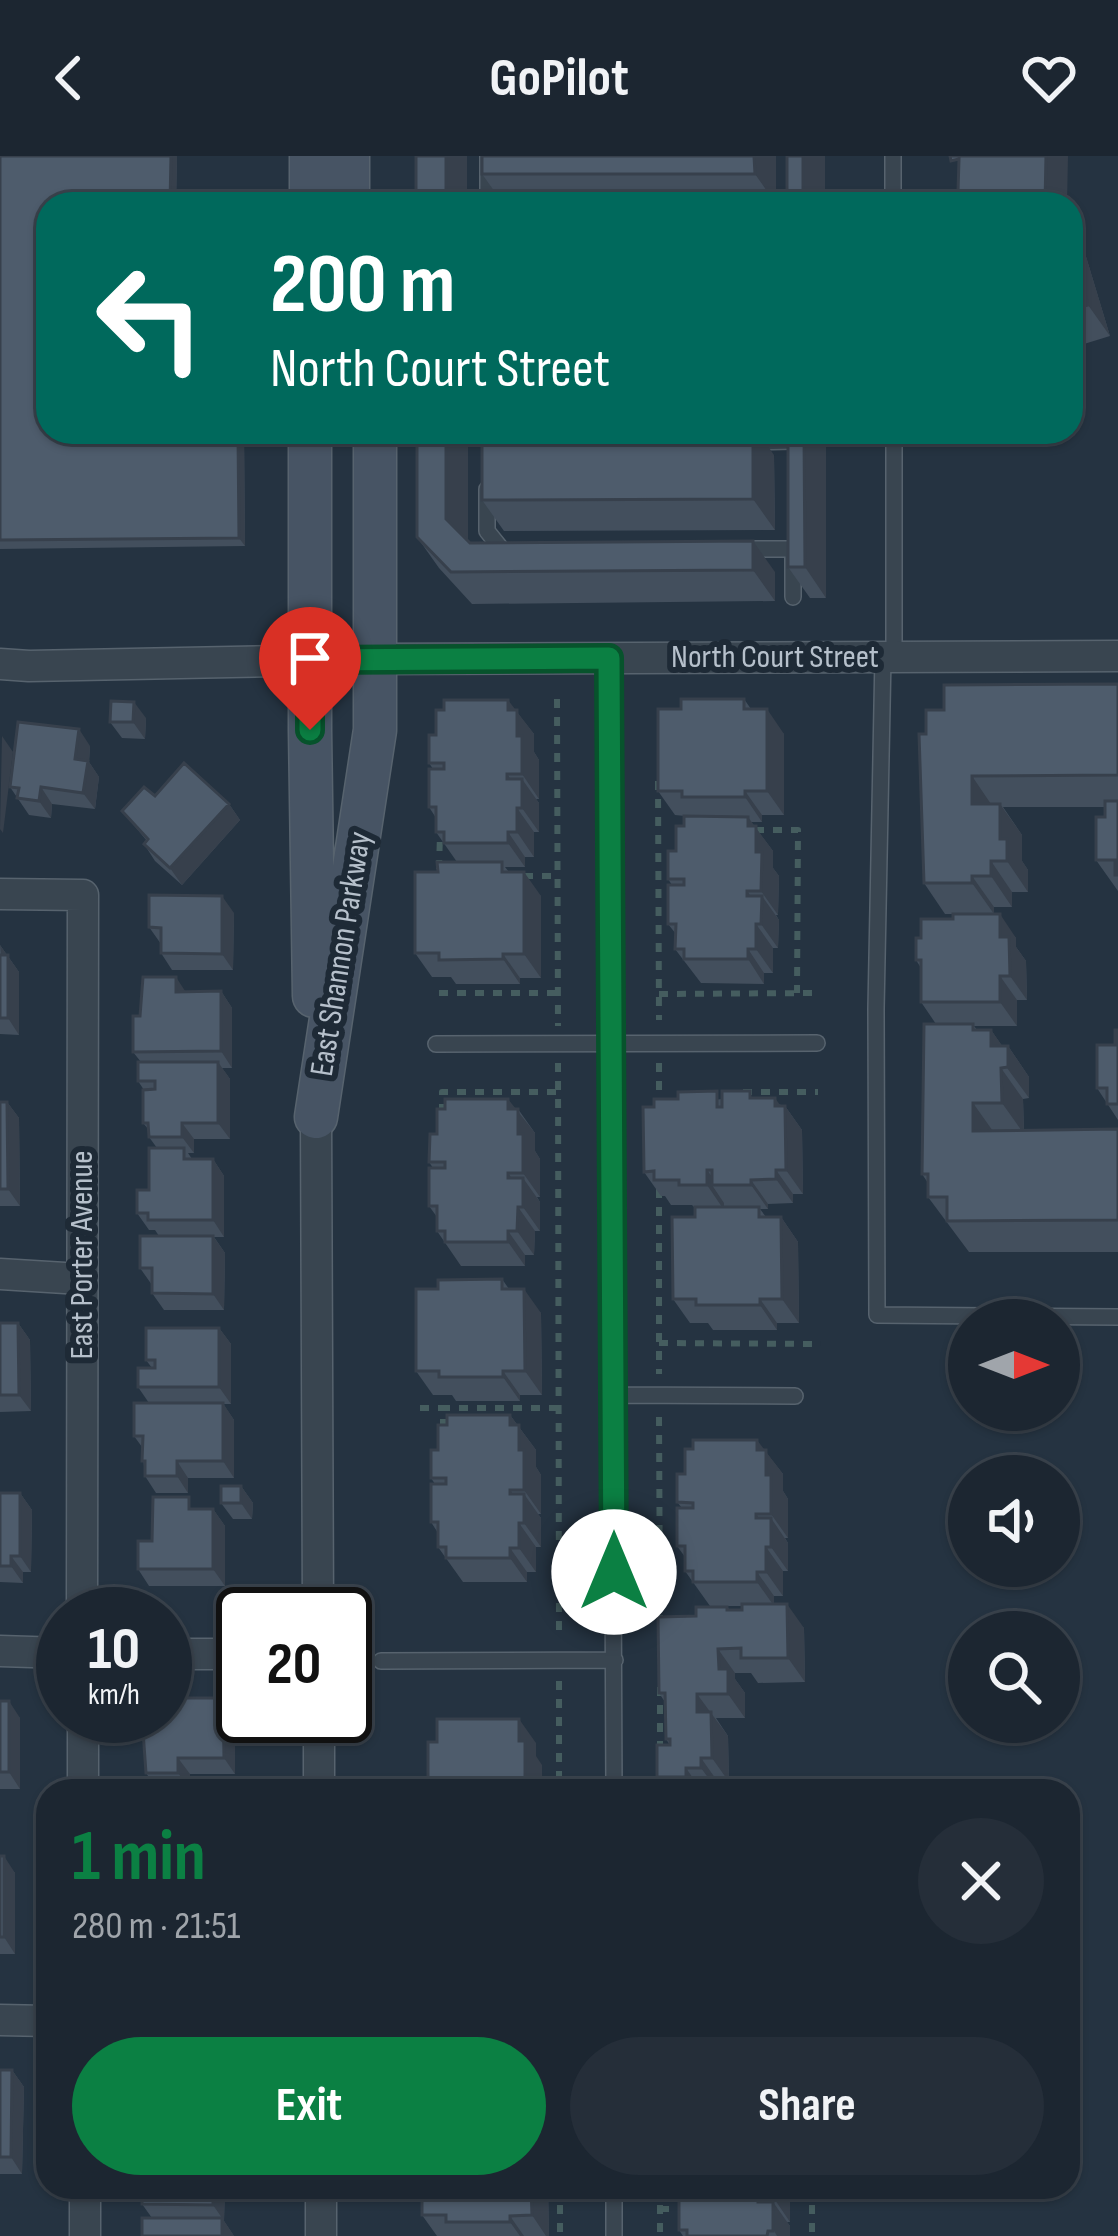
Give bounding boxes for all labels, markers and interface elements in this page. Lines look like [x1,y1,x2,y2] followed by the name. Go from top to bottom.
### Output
[36,45,102,111] icon: back
[1016,45,1082,111] icon: heart
[489,46,629,111] text: GoPilot
[270,235,456,336] text: 200 m
[72,240,228,396] icon: left
[270,337,610,402] text: North Court Street
[259,607,361,730] pin
[277,625,343,691] icon: arrive
[671,637,879,677] street label: North Court Street
[302,829,380,1079] street label: East Shannon Parkway
[62,1151,102,1359] street label: East Porter Avenue
[948,1299,1080,1431] north arrow
[948,1299,1080,1743] map controls
[948,1455,1080,1587] button: sound
[551,1509,677,1635] position arrow
[216,1587,372,1743] speed limit sign: 20
[948,1611,1080,1743] button: search
[88,1614,140,1686] text: 10
[88,1677,140,1713] text: km/h
[72,1814,206,1901] text: 1 min
[918,1818,1044,1944] button: close
[72,1903,240,1950] text: 280 m · 21:51
[72,2037,546,2175] button: Exit
[570,2037,1044,2175] button: Share

